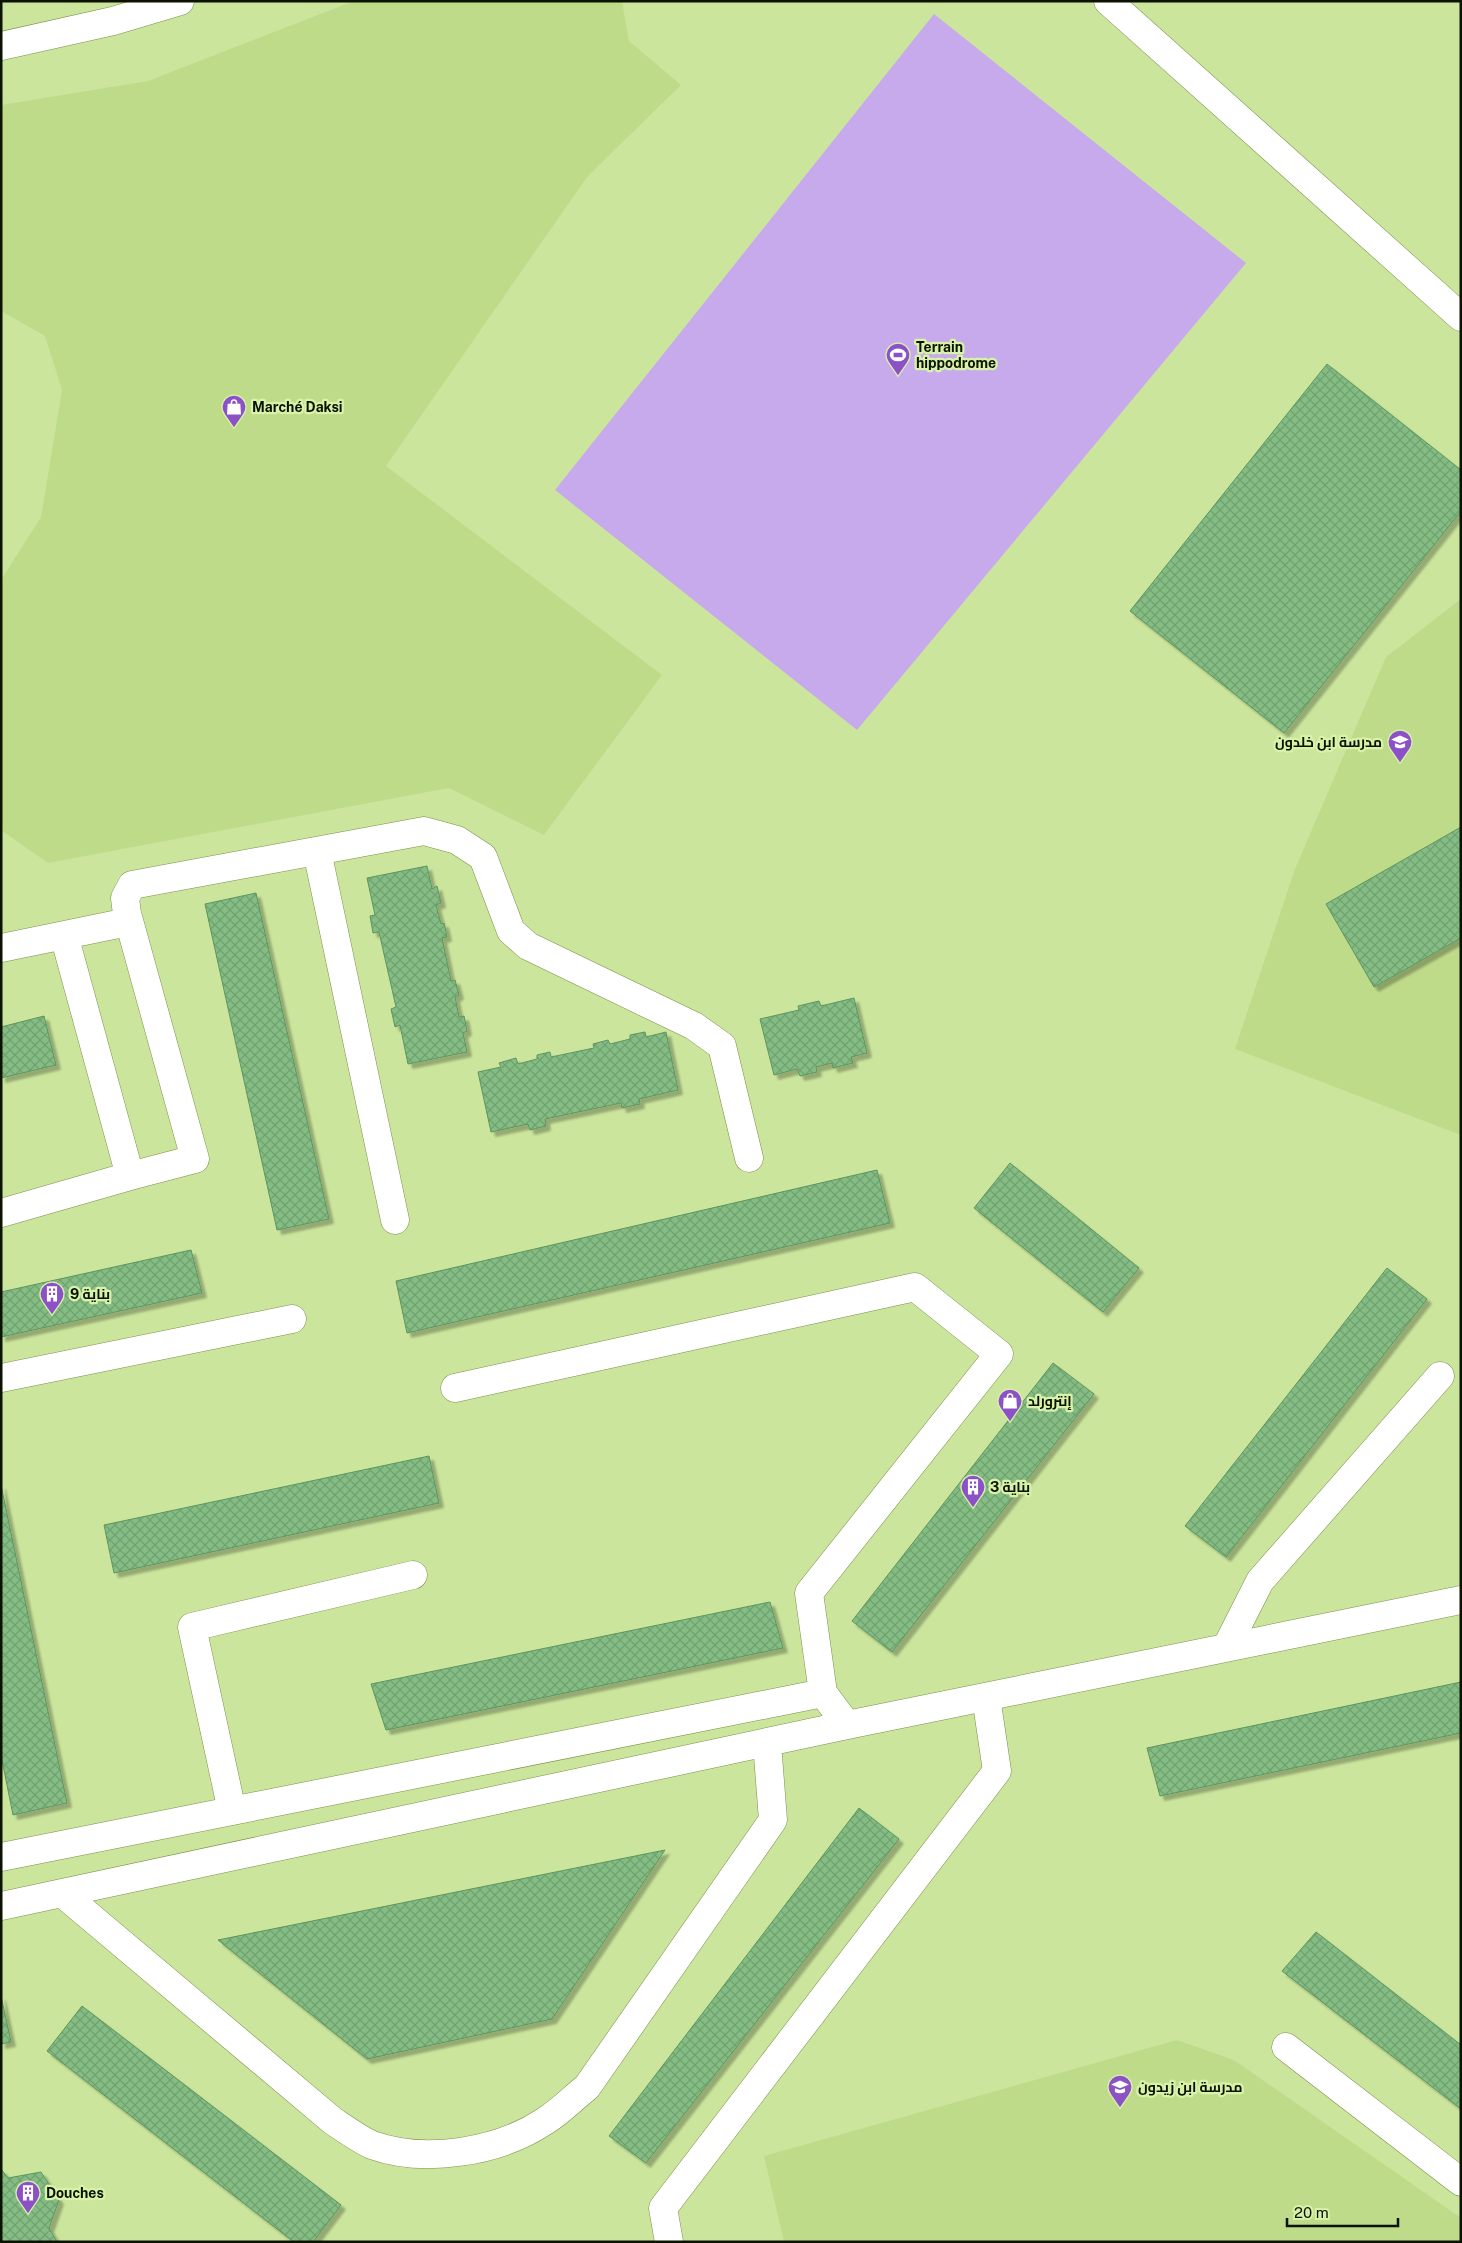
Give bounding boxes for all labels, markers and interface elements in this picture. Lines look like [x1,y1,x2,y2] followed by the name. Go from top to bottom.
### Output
[916,339,996,371] place label: Terrain hippodrome
[885,342,911,376] sports icon: Terrain hippodrome
[221,394,247,428] shop icon: Marché Daksi
[252,399,343,415] place label: Marché Daksi
[1387,729,1413,763] school or university icon: مدرسة ابن خلدون
[1275,734,1382,751] place label: مدرسة ابن خلدون
[39,1281,65,1315] building icon: بناية 9
[70,1286,110,1302] place label: بناية 9
[997,1388,1023,1422] shop icon: إنترورلد
[1028,1393,1072,1411] place label: إنترورلد
[960,1474,986,1508] building icon: بناية 3
[990,1479,1030,1495] place label: بناية 3
[1107,2074,1133,2108] school or university icon: مدرسة ابن زيدون
[1138,2079,1242,2096] place label: مدرسة ابن زيدون
[15,2180,41,2214] building icon: Douches
[46,2185,104,2201] place label: Douches
[1287,2196,1398,2228] scale bar
[1294,2204,1329,2221] text: 20 m

